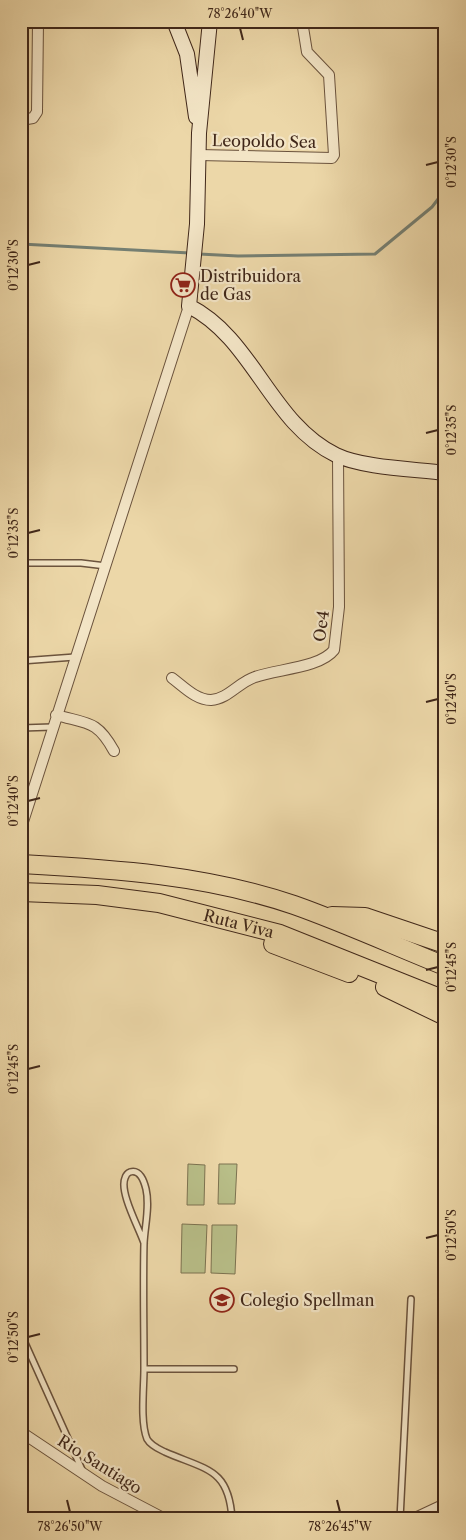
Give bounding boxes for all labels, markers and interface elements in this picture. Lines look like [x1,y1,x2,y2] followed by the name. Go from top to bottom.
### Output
[208,6,273,21] text: 78°26'40"W
[212,130,317,152] street label: Leopoldo Sea
[444,136,459,188] text: 0°12'30"S
[6,239,21,291] text: 0°12'30"S
[200,266,302,304] place label: Distribuidora de Gas
[170,272,196,298] supermarket icon: Distribuidora de Gas
[444,405,459,455] text: 0°12'35"S
[6,508,21,558] text: 0°12'35"S
[309,609,333,643] street label: Oe4
[444,673,459,725] text: 0°12'40"S
[6,775,21,827] text: 0°12'40"S
[201,905,277,942] street label: Ruta Viva
[444,942,459,992] text: 0°12'45"S
[6,1044,21,1094] text: 0°12'45"S
[444,1209,459,1261] text: 0°12'50"S
[209,1287,235,1313] school or university icon: Colegio Spellman
[240,1290,374,1310] place label: Colegio Spellman
[6,1311,21,1363] text: 0°12'50"S
[54,1430,146,1498] street label: Rio Santiago
[38,1519,103,1534] text: 78°26'50"W
[308,1519,373,1534] text: 78°26'45"W

